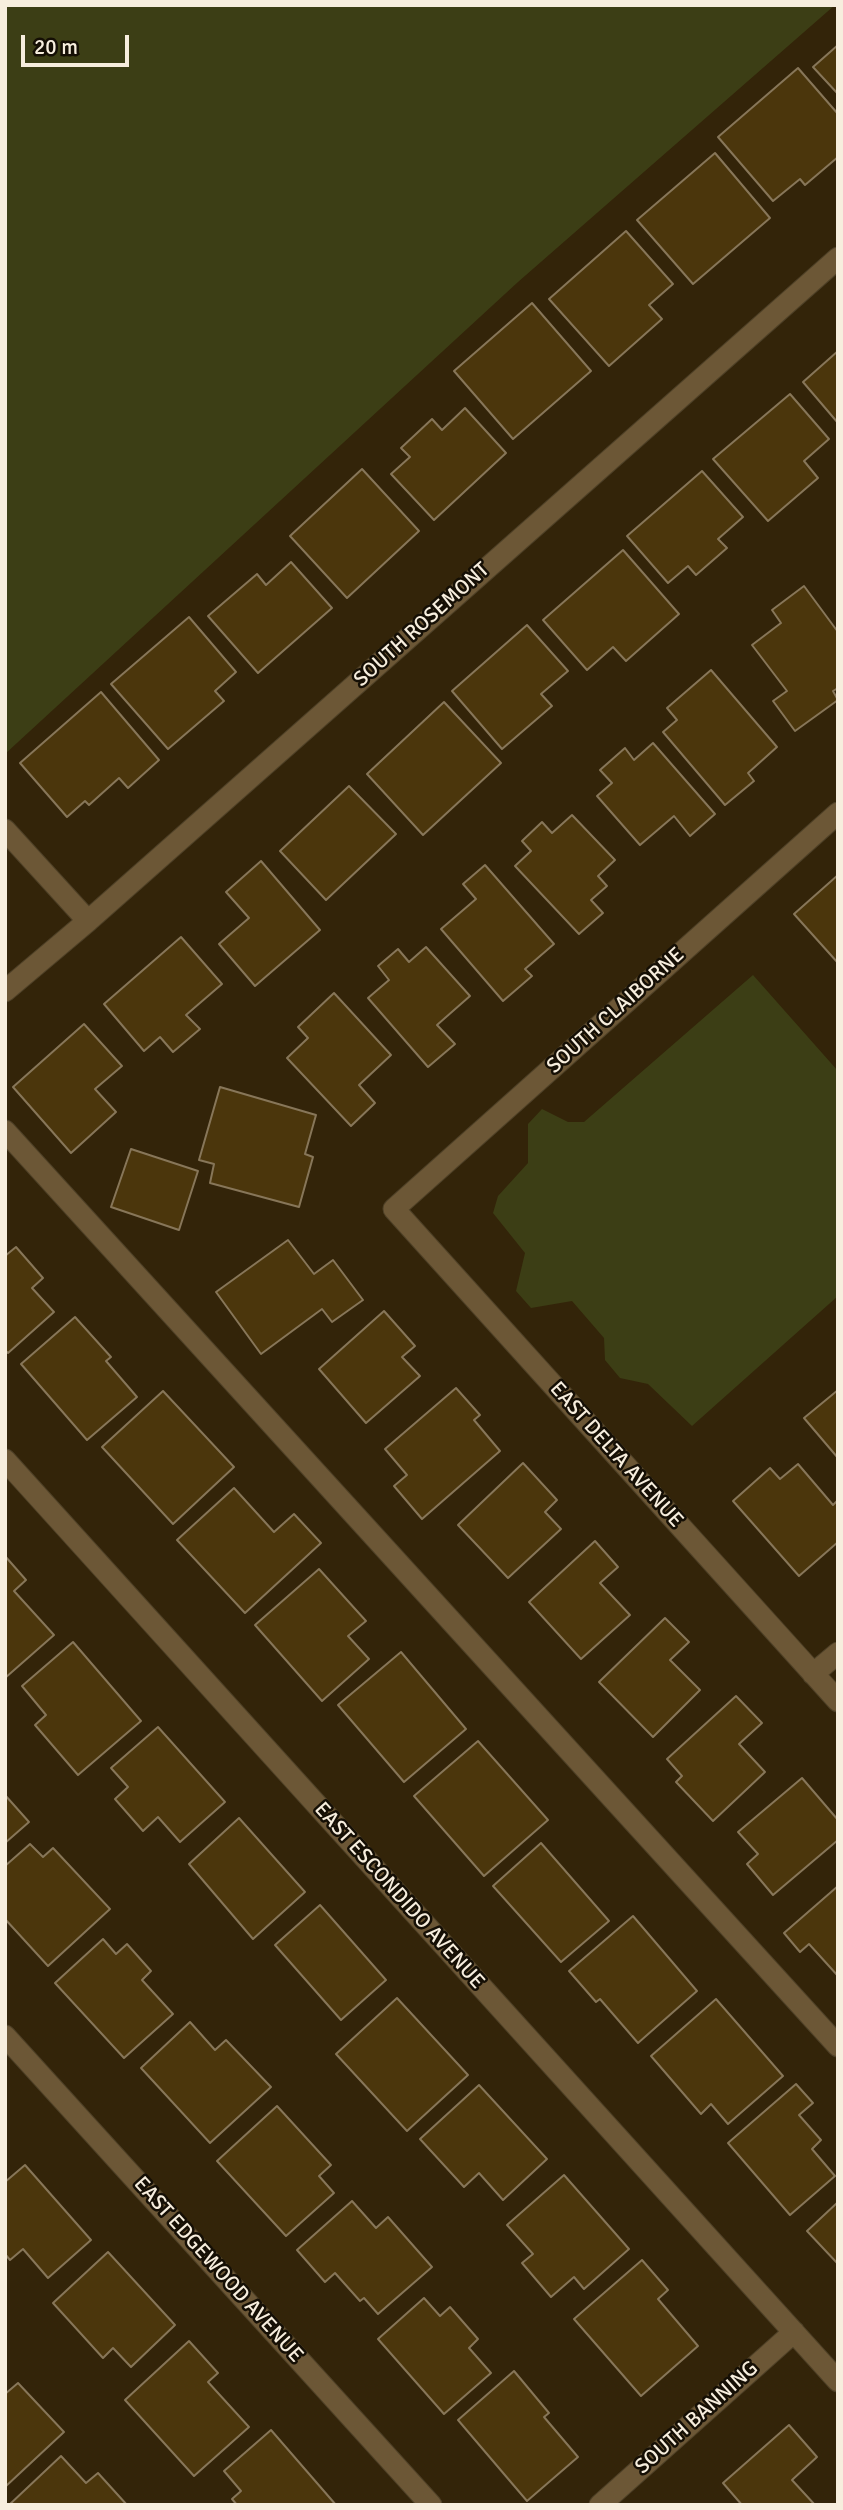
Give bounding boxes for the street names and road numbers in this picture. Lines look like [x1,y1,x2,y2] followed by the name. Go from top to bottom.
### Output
[349,558,495,692] street label: SOUTH ROSEMONT
[542,943,690,1079] street label: SOUTH CLAIBORNE
[544,1377,688,1533] street label: EAST DELTA AVENUE
[308,1797,490,1995] street label: EAST ESCONDIDO AVENUE
[128,2172,308,2368] street label: EAST EDGEWOOD AVENUE
[630,2356,764,2480] street label: SOUTH BANNING

